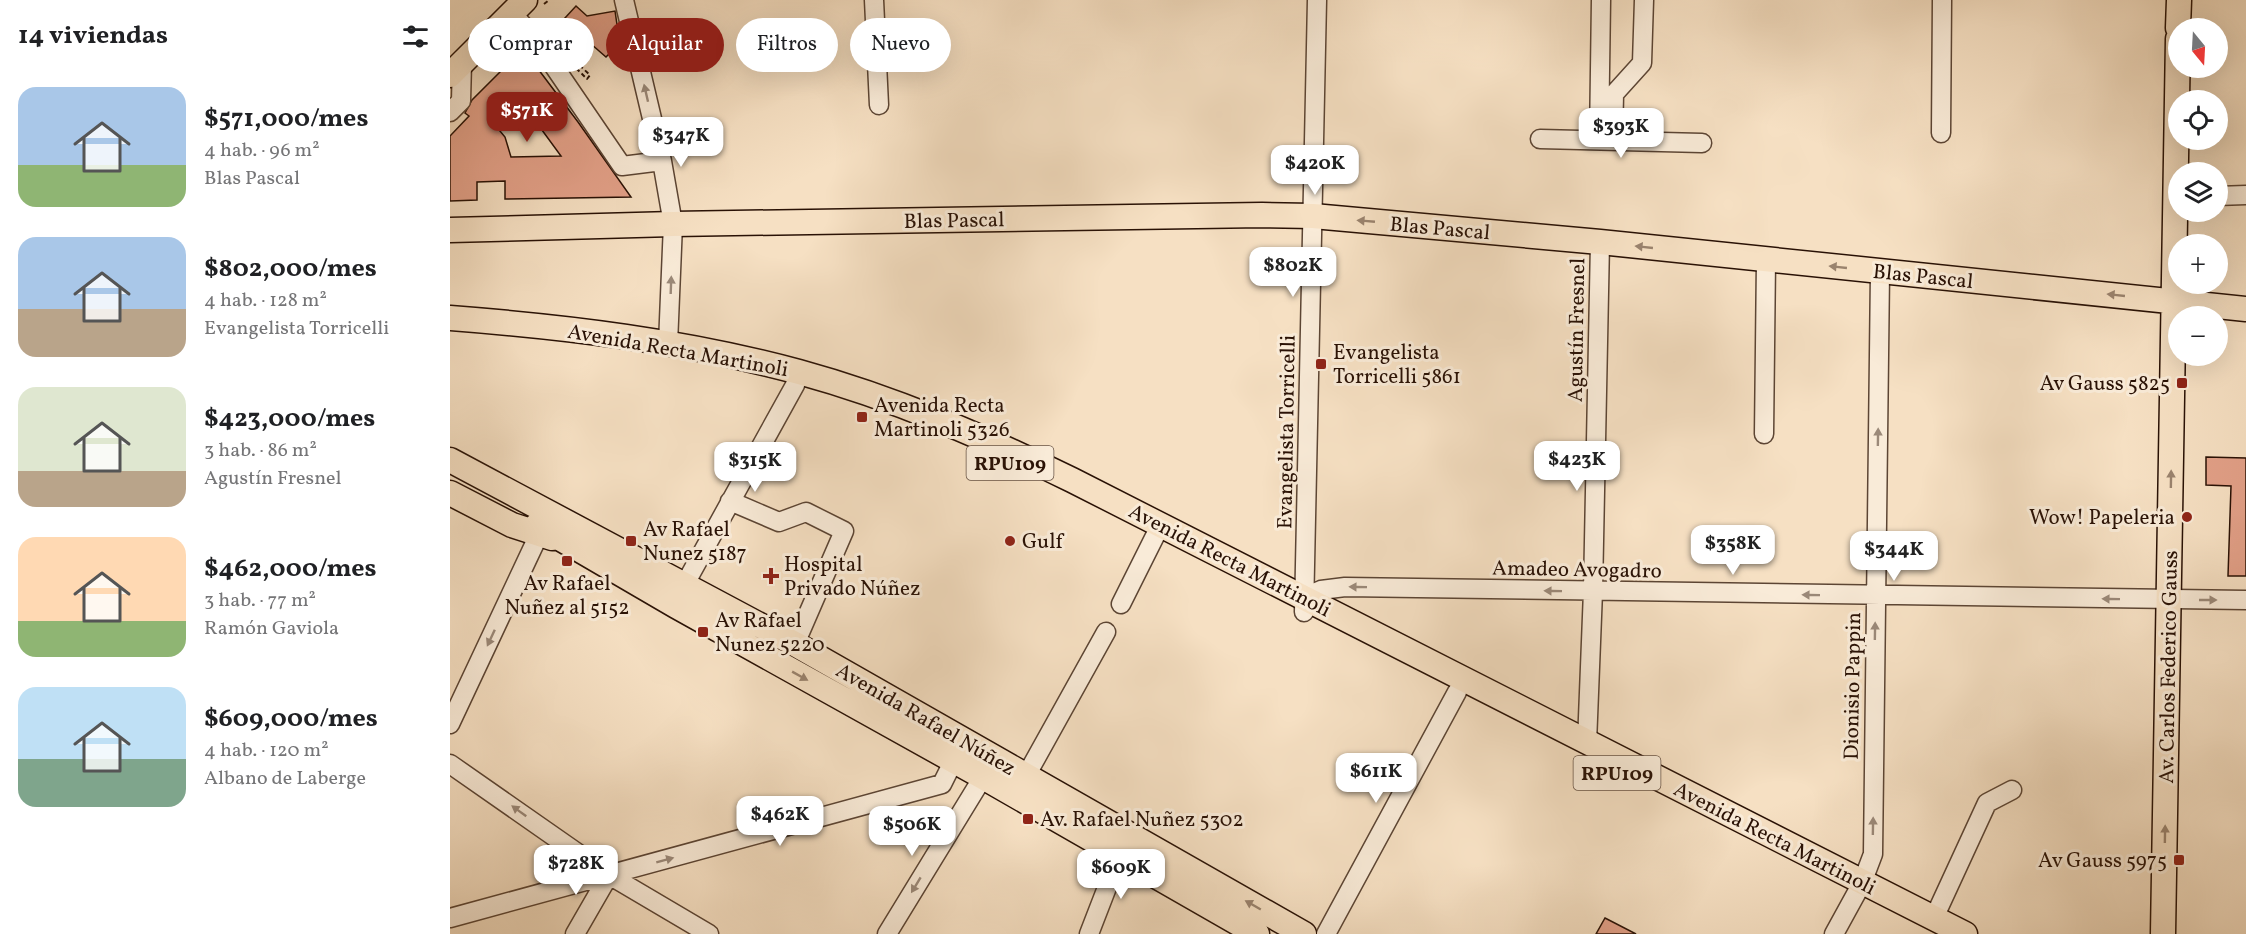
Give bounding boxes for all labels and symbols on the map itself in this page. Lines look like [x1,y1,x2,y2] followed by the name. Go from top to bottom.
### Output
[2168,18,2228,78] north arrow
[641,83,650,102] one-way arrow
[485,92,569,143] pin: $571K
[1579,108,1663,159] pin: $393K
[639,117,723,168] pin: $347K
[1273,145,1357,196] pin: $420K
[903,206,1005,237] street label: Blas Pascal
[1388,211,1491,248] street label: Blas Pascal
[1357,216,1376,226] one-way arrow
[1634,242,1653,252] one-way arrow
[1251,247,1335,298] pin: $802K
[1562,258,1593,402] street label: Agustín Fresnel
[1871,258,1974,297] street label: Blas Pascal
[1828,262,1847,272] one-way arrow
[666,276,675,295] one-way arrow
[2106,290,2125,300] one-way arrow
[565,318,790,385] street label: Avenida Recta Martinoli
[1271,335,1304,530] street label: Evangelista Torricelli
[1333,339,1461,392] place label: Evangelista Torricelli 5861
[1314,357,1328,371] marker: Evangelista Torricelli 5861
[2040,370,2170,399] place label: Av Gauss 5825
[2175,376,2189,390] marker: Av Gauss 5825
[874,392,1010,445] place label: Avenida Recta Martinoli 5326
[855,410,869,424] marker: Avenida Recta Martinoli 5326
[1873,427,1883,446] one-way arrow
[1535,441,1619,492] pin: $423K
[713,442,797,493] pin: $315K
[966,446,1054,480] road number: RPU109
[2166,469,2176,488] one-way arrow
[1123,498,1336,625] street label: Avenida Recta Martinoli
[2029,504,2175,533] place label: Wow! Papeleria
[2180,510,2194,524] marker: Wow! Papeleria
[643,516,747,569] place label: Av Rafael Nunez 5187
[1691,525,1775,576] pin: $358K
[1022,528,1064,557] place label: Gulf
[1852,531,1936,582] pin: $344K
[624,534,638,548] marker: Av Rafael Nunez 5187
[1003,534,1017,548] marker: Gulf
[2153,550,2186,784] street label: Av. Carlos Federico Gauss
[784,551,921,604] place label: Hospital Privado Núñez
[560,554,574,568] marker: Av Rafael Nuñez al 5152
[1492,555,1662,586] street label: Amadeo Avogadro
[762,567,780,585] marker: Hospital Privado Núñez
[504,570,630,623] place label: Av Rafael Nuñez al 5152
[1348,582,1367,592] one-way arrow
[1543,586,1562,595] one-way arrow
[1801,590,1820,600] one-way arrow
[2101,594,2120,604] one-way arrow
[2198,595,2217,605] one-way arrow
[715,607,825,660] place label: Av Rafael Nunez 5220
[1838,612,1869,760] street label: Dionisio Pappin
[1870,622,1880,641] one-way arrow
[696,625,710,639] marker: Av Rafael Nunez 5220
[486,629,495,646] one-way arrow
[830,657,1020,784] street label: Avenida Rafael Núñez
[792,671,809,681] one-way arrow
[1334,753,1418,804] pin: $611K
[1574,756,1660,790] road number: RPU109
[1668,776,1881,903] street label: Avenida Recta Martinoli
[738,796,822,847] pin: $462K
[512,806,527,818] one-way arrow
[870,806,954,857] pin: $506K
[1040,806,1244,835] place label: Av. Rafael Nuñez 5302
[1021,812,1035,826] marker: Av. Rafael Nuñez 5302
[1868,817,1878,836] one-way arrow
[2160,824,2170,843] one-way arrow
[534,845,618,896] pin: $728K
[2038,847,2167,876] place label: Av Gauss 5975
[1079,849,1163,900] pin: $609K
[2172,853,2186,867] marker: Av Gauss 5975
[656,855,674,864] one-way arrow
[911,877,922,893] one-way arrow
[1244,900,1261,910] one-way arrow

